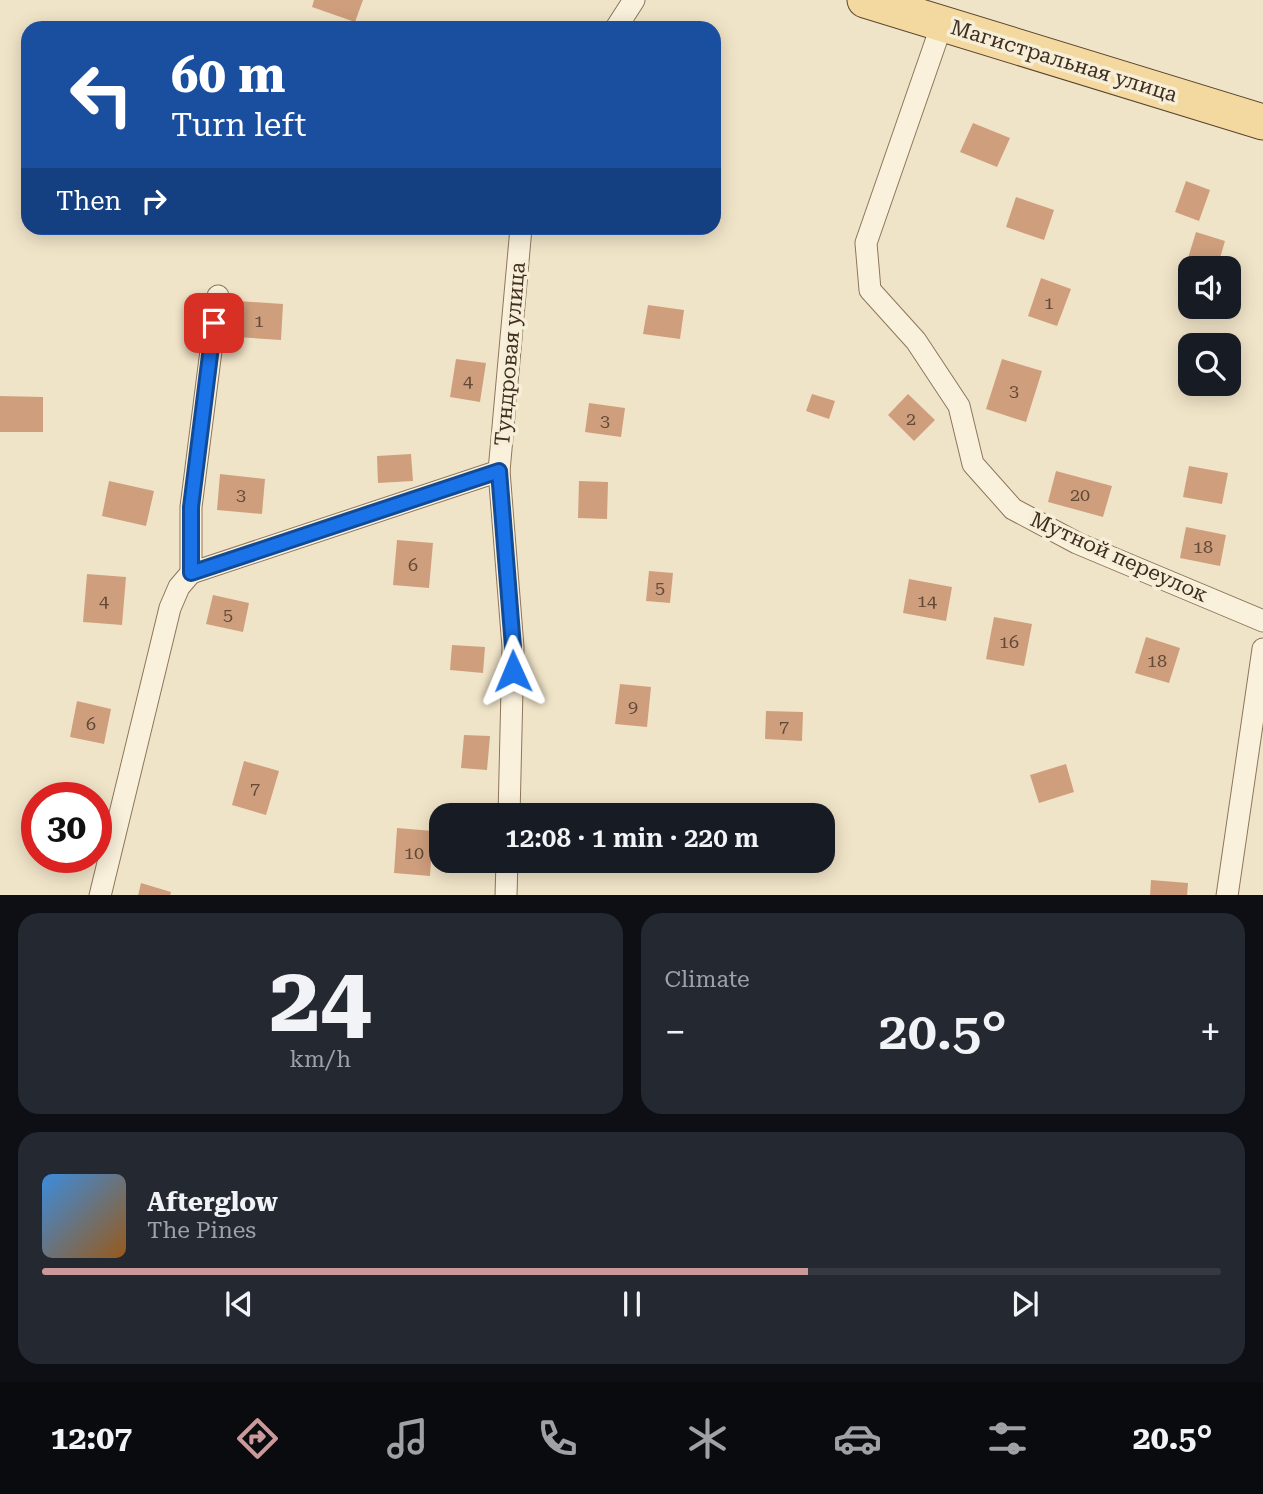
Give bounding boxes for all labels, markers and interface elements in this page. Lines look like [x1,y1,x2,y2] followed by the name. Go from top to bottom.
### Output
[948,15,1181,107] street label: Магистральная улица
[171,47,286,104] text: 60 m
[56,49,147,140] icon: left
[171,106,306,144] text: Turn left
[135,182,173,220] icon: right
[56,186,121,216] text: Then
[1178,256,1241,396] map controls
[1178,256,1241,319] button: sound
[490,260,530,447] street label: Тундровая улица
[1044,292,1054,313] house number: 1
[184,293,244,353] pin
[195,304,233,342] icon: arrive
[254,310,264,331] house number: 1
[1178,333,1241,396] button: search
[463,370,473,391] house number: 4
[1009,380,1019,401] house number: 3
[906,408,916,429] house number: 2
[600,410,610,431] house number: 3
[236,484,246,505] house number: 3
[1070,484,1090,505] house number: 20
[1027,507,1211,607] street label: Мутной переулок
[1193,536,1213,557] house number: 18
[408,554,418,575] house number: 6
[655,577,665,598] house number: 5
[99,590,109,611] house number: 4
[917,590,937,611] house number: 14
[223,604,233,625] house number: 5
[999,631,1019,652] house number: 16
[476,634,550,708] position arrow
[1147,650,1167,671] house number: 18
[628,696,638,717] house number: 9
[86,713,96,734] house number: 6
[779,716,789,737] house number: 7
[250,778,260,799] house number: 7
[21,782,112,873] speed limit sign: 30
[505,823,759,853] text: 12:08 · 1 min · 220 m
[404,842,424,863] house number: 10
[269,947,371,1053] text: 24
[665,966,750,993] text: Climate
[879,1001,1007,1062] text: 20.5°
[665,1010,686,1054] text: −
[1200,1010,1221,1054] text: +
[289,1046,351,1073] text: km/h
[147,1187,278,1217] text: Afterglow
[147,1217,256,1244] text: The Pines
[220,1285,258,1323] icon: previous
[613,1285,651,1323] icon: pause
[1006,1285,1044,1323] icon: next
[233,1414,282,1463] icon: directions
[383,1414,432,1463] icon: music
[533,1414,582,1463] icon: phone
[683,1414,732,1463] icon: climate
[833,1414,882,1463] icon: car
[983,1414,1032,1463] icon: filters
[50,1419,132,1457] text: 12:07
[1133,1419,1212,1457] text: 20.5°

